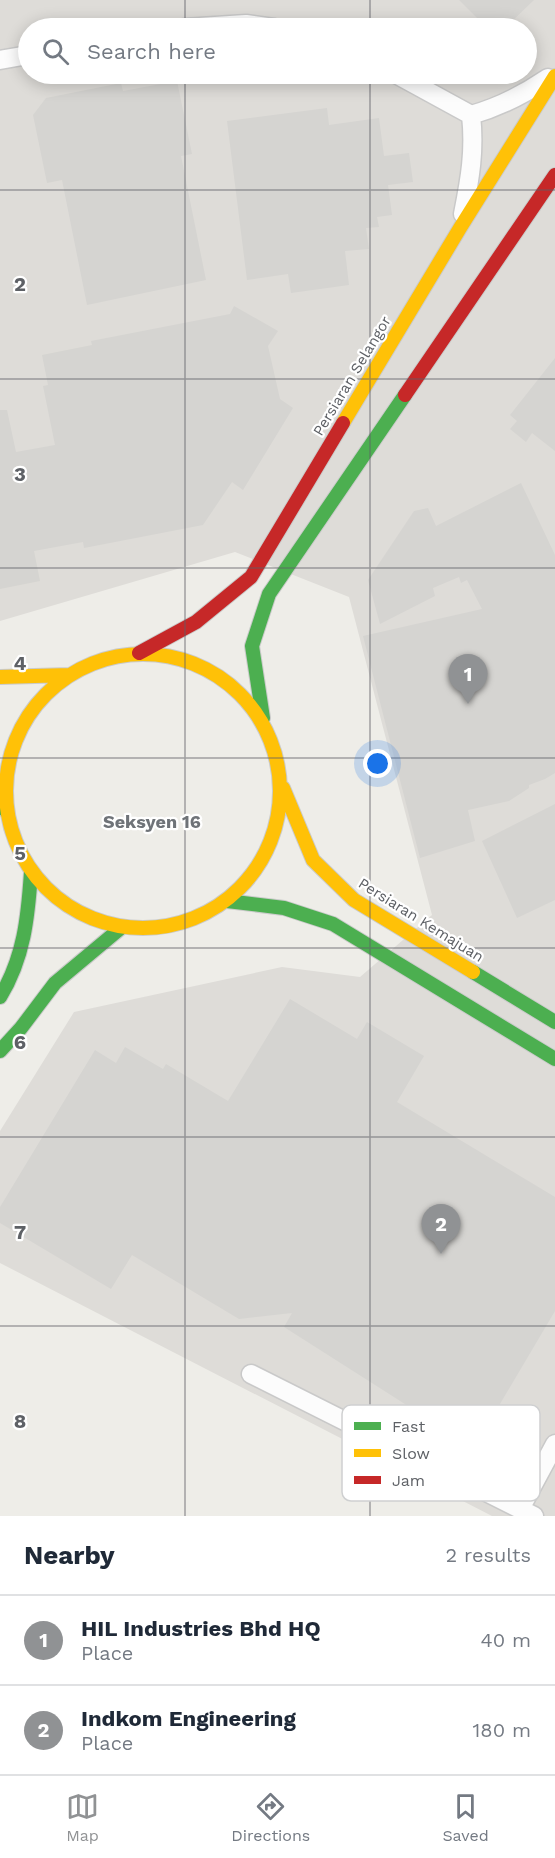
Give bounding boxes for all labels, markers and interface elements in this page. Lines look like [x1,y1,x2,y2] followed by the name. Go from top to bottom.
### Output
[18,18,537,84] search box
[39,35,72,68] icon: search
[87,39,216,64] text: Search here
[14,272,26,296] text: 2
[309,313,395,439] street label: Persiaran Selangor
[14,462,26,486] text: 3
[14,651,27,675] text: 4
[448,654,488,704] pin: 1
[363,749,392,778] your location
[103,811,201,832] district label: Seksyen 16
[14,841,26,865] text: 5
[355,874,487,966] street label: Persiaran Kemajuan
[14,1030,26,1054] text: 6
[422,1204,460,1254] pin: 2
[14,1220,26,1244] text: 7
[342,1405,540,1501] legend
[14,1409,26,1433] text: 8
[392,1417,425,1436] text: Fast
[392,1444,430,1463] text: Slow
[392,1471,425,1490] text: Jam
[24,1540,115,1570] text: Nearby
[446,1543,531,1567] text: 2 results
[81,1616,321,1641] text: HIL Industries Bhd HQ
[39,1628,48,1652] text: 1
[480,1628,531,1652] text: 40 m
[81,1641,133,1665] text: Place
[81,1706,296,1731] text: Indkom Engineering
[38,1718,49,1742] text: 2
[473,1718,531,1742] text: 180 m
[81,1731,133,1755] text: Place
[66,1790,99,1845] tab: Map
[231,1790,310,1845] tab: Directions
[442,1790,489,1845] tab: Saved

